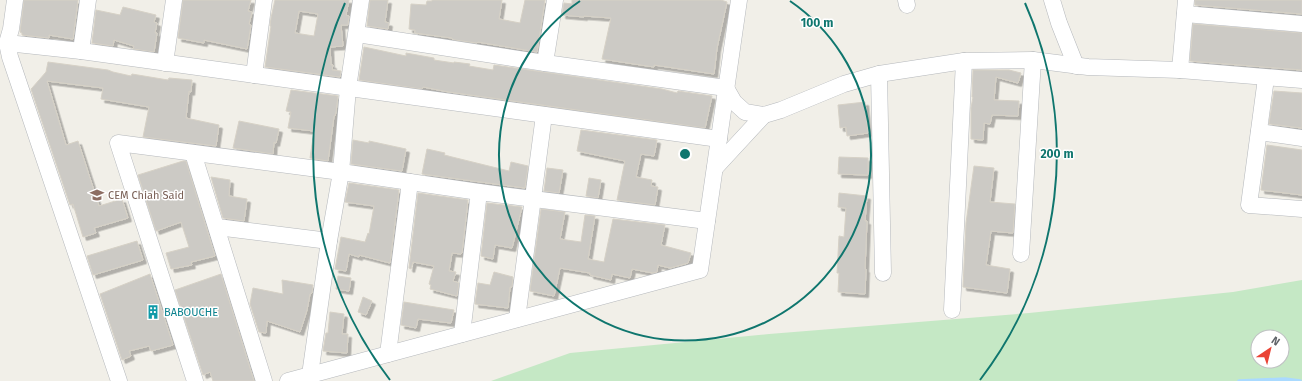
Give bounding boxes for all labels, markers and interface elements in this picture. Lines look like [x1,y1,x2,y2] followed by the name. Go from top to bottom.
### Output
[801,16,833,30] text: 100 m
[678,147,692,161] centre of rings
[1040,147,1074,161] text: 200 m
[89,187,105,203] school or university icon: CEM Chiah Said
[108,189,184,202] place label: CEM Chiah Said
[145,304,161,320] building icon: BABOUCHE
[164,306,218,319] place label: BABOUCHE
[1250,329,1290,369] north arrow
[1269,334,1282,349] text: N

